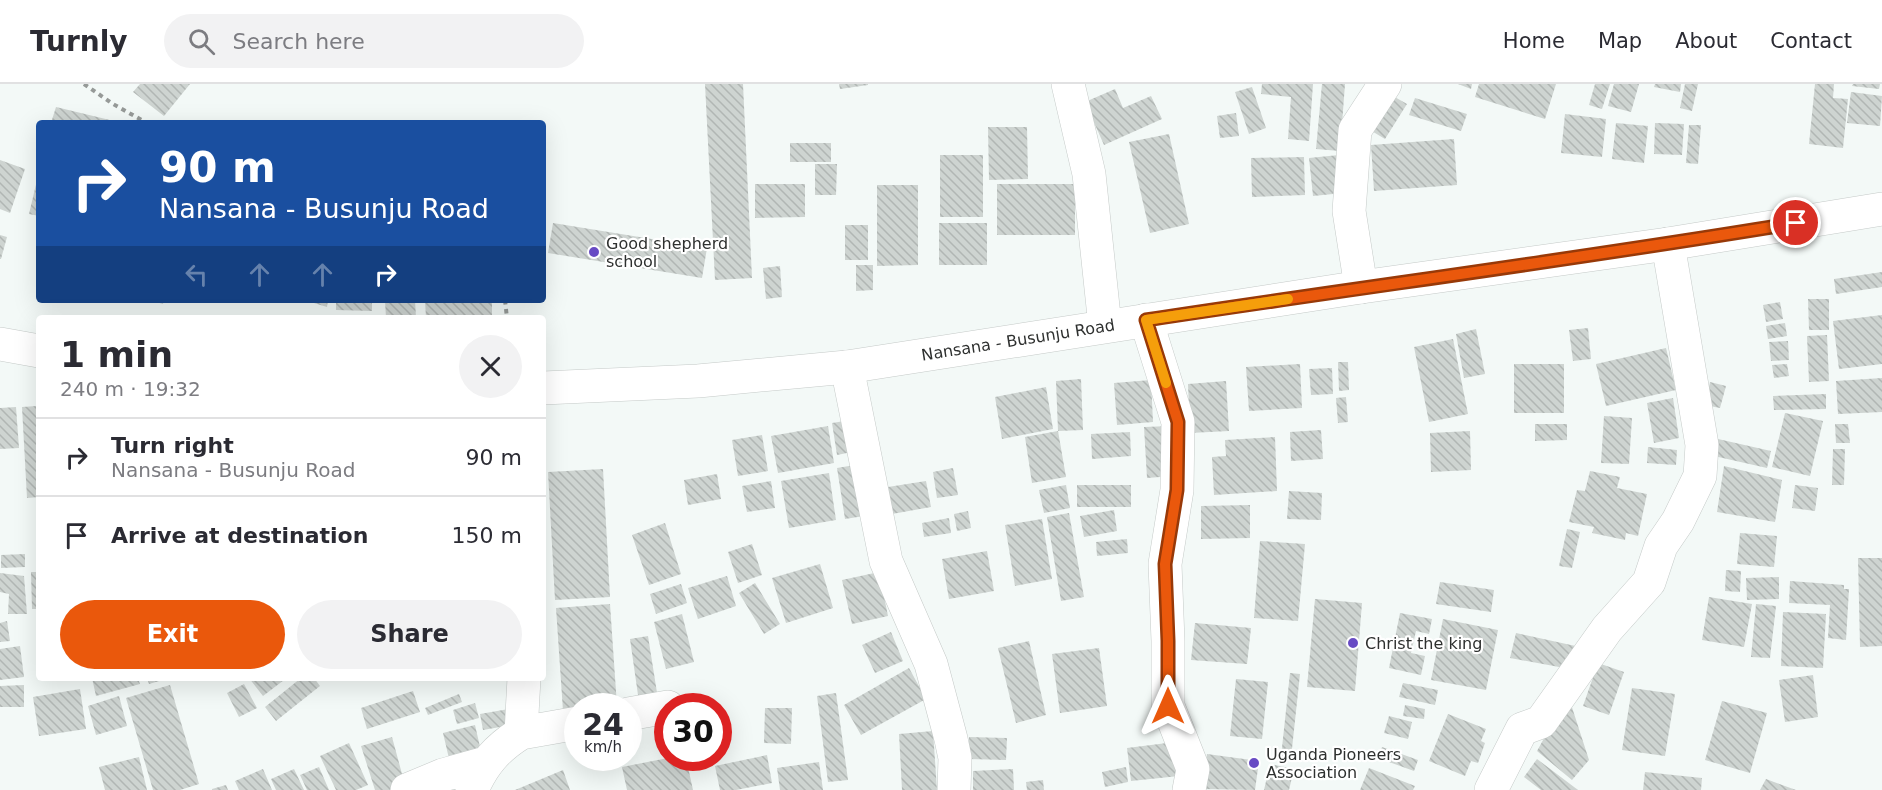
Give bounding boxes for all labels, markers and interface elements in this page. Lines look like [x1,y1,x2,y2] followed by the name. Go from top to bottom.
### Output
[164,14,584,68] search box
[30,25,128,58] text: Turnly
[185,25,218,58] icon: search
[233,29,365,54] text: Search here
[1503,29,1565,53] text: Home
[1598,29,1642,53] text: Map
[1675,29,1737,53] text: About
[1770,29,1852,53] text: Contact
[159,143,276,192] text: 90 m
[60,144,138,222] icon: right
[159,193,489,224] text: Nansana - Busunju Road
[1770,197,1821,248] pin
[1779,206,1812,239] icon: arrive
[606,234,728,271] place label: Good shepherd school
[587,245,601,259] marker: Good shepherd school
[180,258,213,291] icon: left
[243,258,276,291] icon: ahead
[306,258,339,291] icon: ahead
[369,258,402,291] icon: right
[920,315,1116,365] street label: Nansana - Busunju Road
[60,334,173,375] text: 1 min
[459,335,522,398] button: close
[60,377,201,401] text: 240 m · 19:32
[111,433,234,458] text: Turn right
[60,441,93,474] icon: right
[466,445,522,470] text: 90 m
[111,458,355,482] text: Nansana - Busunju Road
[60,519,93,552] icon: arrive
[111,523,368,548] text: Arrive at destination
[452,523,522,548] text: 150 m
[60,600,285,669] button: Exit
[297,600,522,669] button: Share
[1365,634,1482,653] place label: Christ the king
[1346,636,1360,650] marker: Christ the king
[1136,674,1200,738] position arrow
[654,693,732,771] speed limit sign: 30
[582,707,624,742] text: 24
[584,738,622,756] text: km/h
[1266,745,1401,782] place label: Uganda Pioneers Association
[1247,756,1261,770] marker: Uganda Pioneers Association

